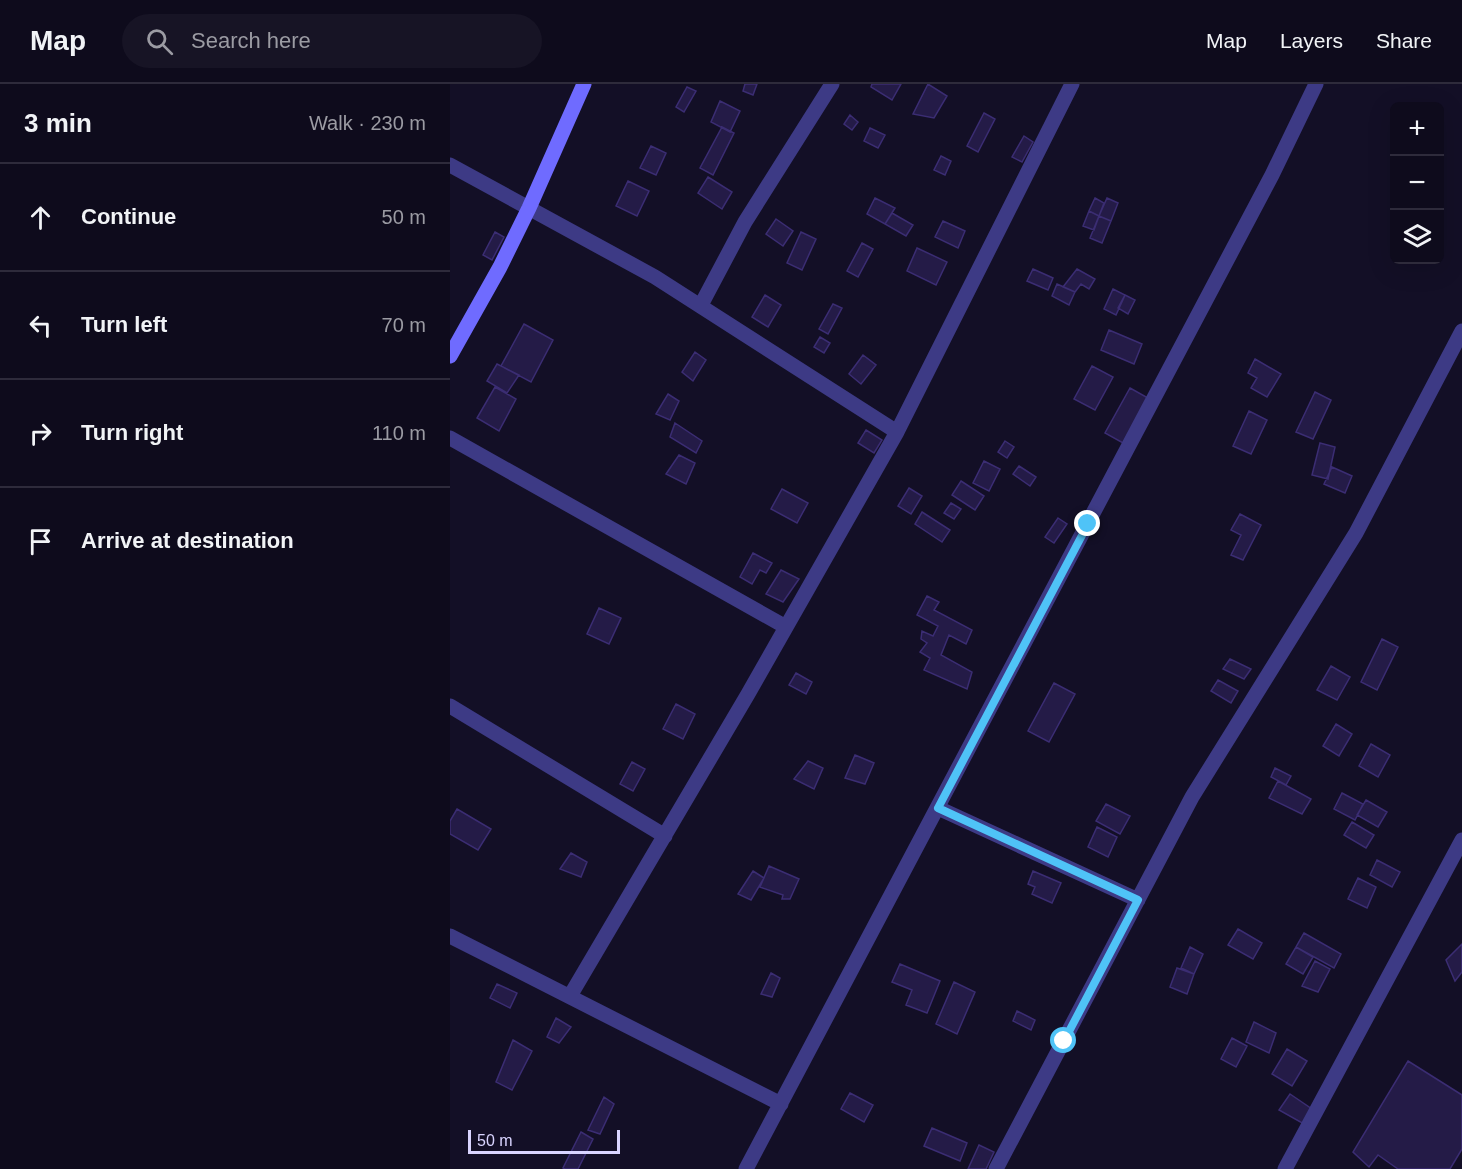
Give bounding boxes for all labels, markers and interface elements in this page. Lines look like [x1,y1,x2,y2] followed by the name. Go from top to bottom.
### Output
[122,14,542,68] search box
[30,25,86,56] text: Map
[143,25,176,58] icon: search
[191,28,311,53] text: Search here
[1206,29,1247,52] text: Map
[1280,29,1343,52] text: Layers
[1376,29,1432,52] text: Share
[1390,102,1444,264] map controls
[1390,102,1444,156] button: +
[24,108,92,138] text: 3 min
[309,112,426,134] text: Walk · 230 m
[1390,156,1444,210] button: −
[24,201,57,234] icon: ahead
[81,204,176,229] text: Continue
[382,206,426,228] text: 50 m
[1390,210,1444,264] button: layers
[24,309,57,342] icon: left
[81,312,167,337] text: Turn left
[382,314,426,336] text: 70 m
[24,417,57,450] icon: right
[81,420,183,445] text: Turn right
[372,422,426,444] text: 110 m
[1074,510,1100,536] route end
[24,525,57,558] icon: arrive
[81,528,294,553] text: Arrive at destination
[1050,1027,1076,1053] route start
[468,1127,620,1154] scale bar
[477,1132,513,1149] text: 50 m

